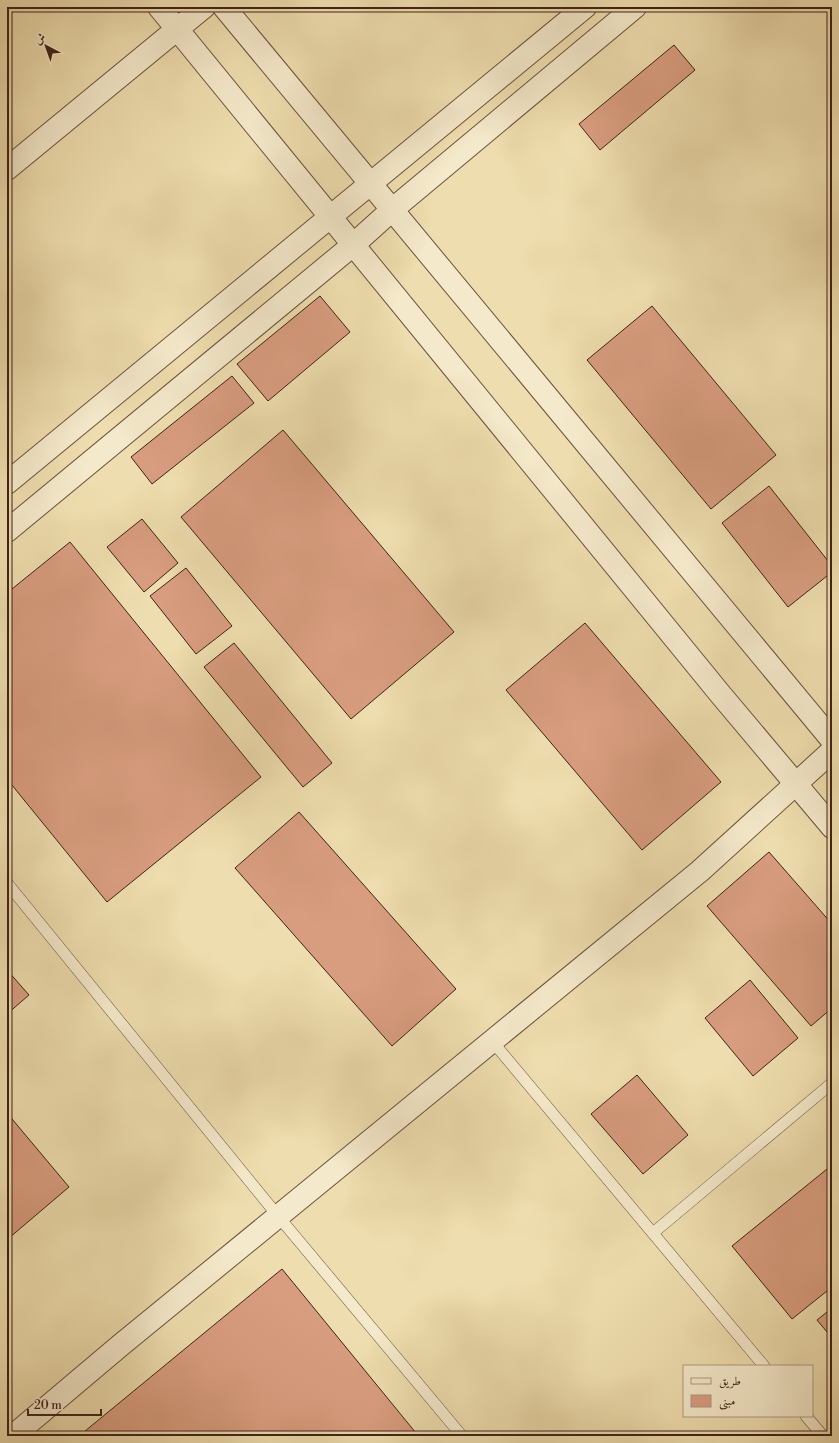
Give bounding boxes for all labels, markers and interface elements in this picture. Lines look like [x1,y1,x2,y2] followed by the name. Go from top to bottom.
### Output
[26,26,66,66] north arrow
[31,30,49,48] text: ش
[683,1365,813,1417] legend
[719,1374,741,1389] text: طريق
[28,1391,101,1417] scale bar
[719,1394,735,1410] text: مبنى
[34,1398,62,1413] text: 20 m

